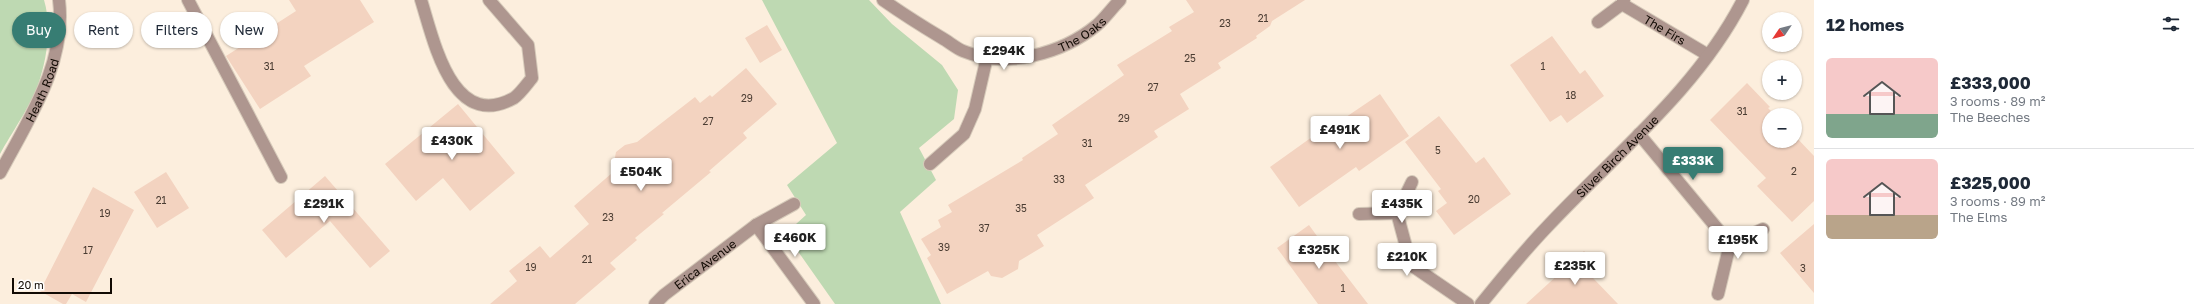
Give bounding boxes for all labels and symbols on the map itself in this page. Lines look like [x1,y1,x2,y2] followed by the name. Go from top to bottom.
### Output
[1641,11,1689,48] street label: The Firs
[1258,12,1268,24] house number: 21
[1762,12,1802,52] north arrow
[1056,13,1109,55] street label: The Oaks
[1219,17,1231,29] house number: 23
[976,37,1032,71] pin: £294K
[1184,52,1196,64] house number: 25
[22,57,61,124] street label: Heath Road
[264,60,274,72] house number: 31
[1541,60,1546,72] house number: 1
[1147,81,1159,93] house number: 27
[1566,89,1576,101] house number: 18
[741,92,753,104] house number: 29
[1737,105,1747,117] house number: 31
[1118,112,1130,124] house number: 29
[1572,112,1662,201] street label: Silver Birch Avenue
[702,115,714,127] house number: 27
[1312,116,1368,150] pin: £491K
[424,127,480,161] pin: £430K
[1082,137,1092,149] house number: 31
[1435,144,1441,156] house number: 5
[1665,147,1721,181] pin: £333K
[613,158,669,192] pin: £504K
[1791,165,1797,177] house number: 2
[1053,173,1065,185] house number: 33
[296,190,352,224] pin: £291K
[1374,190,1430,224] pin: £435K
[1468,193,1480,205] house number: 20
[156,194,166,206] house number: 21
[1015,202,1027,214] house number: 35
[100,207,110,219] house number: 19
[602,211,614,223] house number: 23
[978,222,990,234] house number: 37
[767,224,823,258] pin: £460K
[1710,226,1766,260] pin: £195K
[671,236,739,292] street label: Erica Avenue
[1291,236,1347,270] pin: £325K
[938,241,950,253] house number: 39
[1379,243,1435,277] pin: £210K
[83,244,93,256] house number: 17
[1547,252,1603,286] pin: £235K
[582,253,592,265] house number: 21
[526,261,536,273] house number: 19
[1800,262,1806,274] house number: 3
[12,276,112,295] scale bar
[1341,282,1346,294] house number: 1

